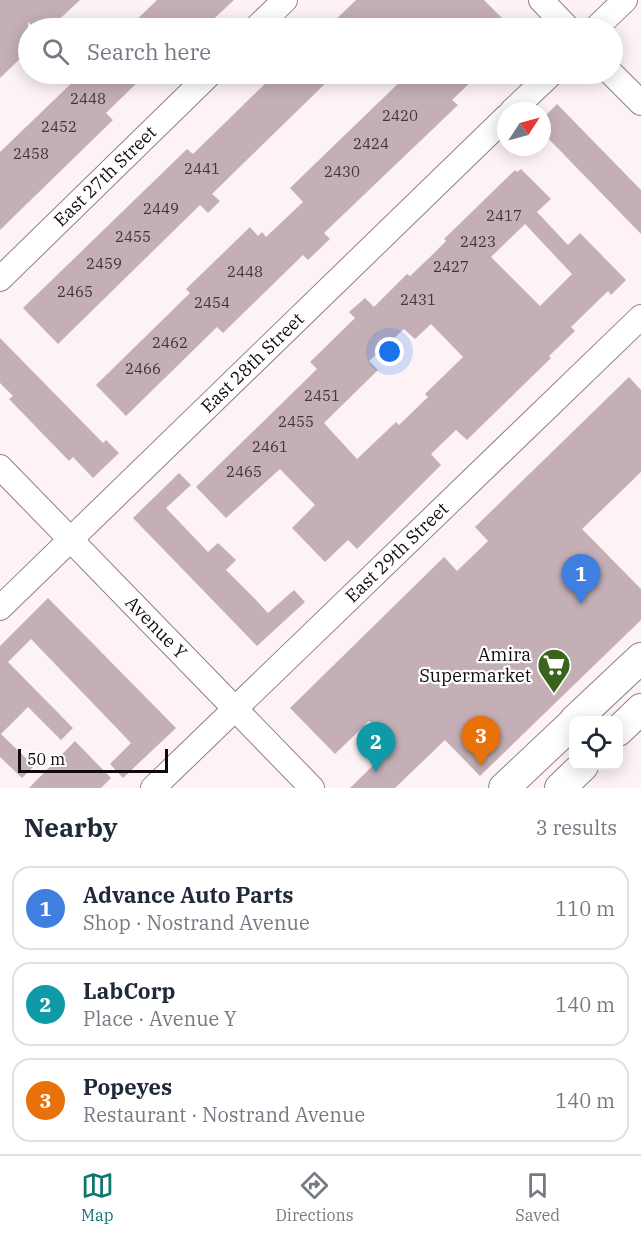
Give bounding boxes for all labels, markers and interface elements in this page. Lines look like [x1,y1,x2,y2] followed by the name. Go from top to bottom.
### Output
[18,18,623,84] search box
[39,35,72,68] icon: search
[87,37,211,66] text: Search here
[70,89,106,108] house number: 2448
[497,102,551,156] north arrow
[382,106,418,125] house number: 2420
[41,117,77,136] house number: 2452
[49,121,161,231] street label: East 27th Street
[353,134,389,153] house number: 2424
[13,144,49,163] house number: 2458
[184,159,220,178] house number: 2441
[324,162,360,181] house number: 2430
[143,199,179,218] house number: 2449
[486,206,522,225] house number: 2417
[115,227,151,246] house number: 2455
[460,232,496,251] house number: 2423
[86,254,122,273] house number: 2459
[433,257,469,276] house number: 2427
[227,262,263,281] house number: 2448
[57,282,93,301] house number: 2465
[400,290,436,309] house number: 2431
[194,293,230,312] house number: 2454
[196,307,309,418] street label: East 28th Street
[152,333,188,352] house number: 2462
[375,337,404,366] your location
[125,359,161,378] house number: 2466
[304,386,340,405] house number: 2451
[278,412,314,431] house number: 2455
[252,437,288,456] house number: 2461
[226,462,262,481] house number: 2465
[340,497,453,607] street label: East 29th Street
[562,554,600,604] pin: 1
[121,591,193,664] street label: Avenue Y
[419,643,531,687] place label: Amira Supermarket
[536,647,572,694] supermarket icon: Amira Supermarket
[462,716,500,766] pin: 3
[569,716,623,770] map controls
[569,716,623,770] button: locate
[356,722,395,772] pin: 2
[18,746,168,774] scale bar
[27,749,65,769] text: 50 m
[24,810,118,844] text: Nearby
[536,814,617,841] text: 3 results
[83,880,293,909] text: Advance Auto Parts
[40,895,52,922] text: 1
[555,895,615,922] text: 110 m
[83,909,310,936] text: Shop · Nostrand Avenue
[83,976,175,1005] text: LabCorp
[40,991,52,1018] text: 2
[555,991,615,1018] text: 140 m
[83,1005,237,1032] text: Place · Avenue Y
[83,1072,172,1101] text: Popeyes
[40,1087,52,1114] text: 3
[555,1087,615,1114] text: 140 m
[83,1101,365,1128] text: Restaurant · Nostrand Avenue
[81,1169,114,1225] tab: Map
[276,1169,354,1225] tab: Directions
[515,1169,560,1225] tab: Saved

